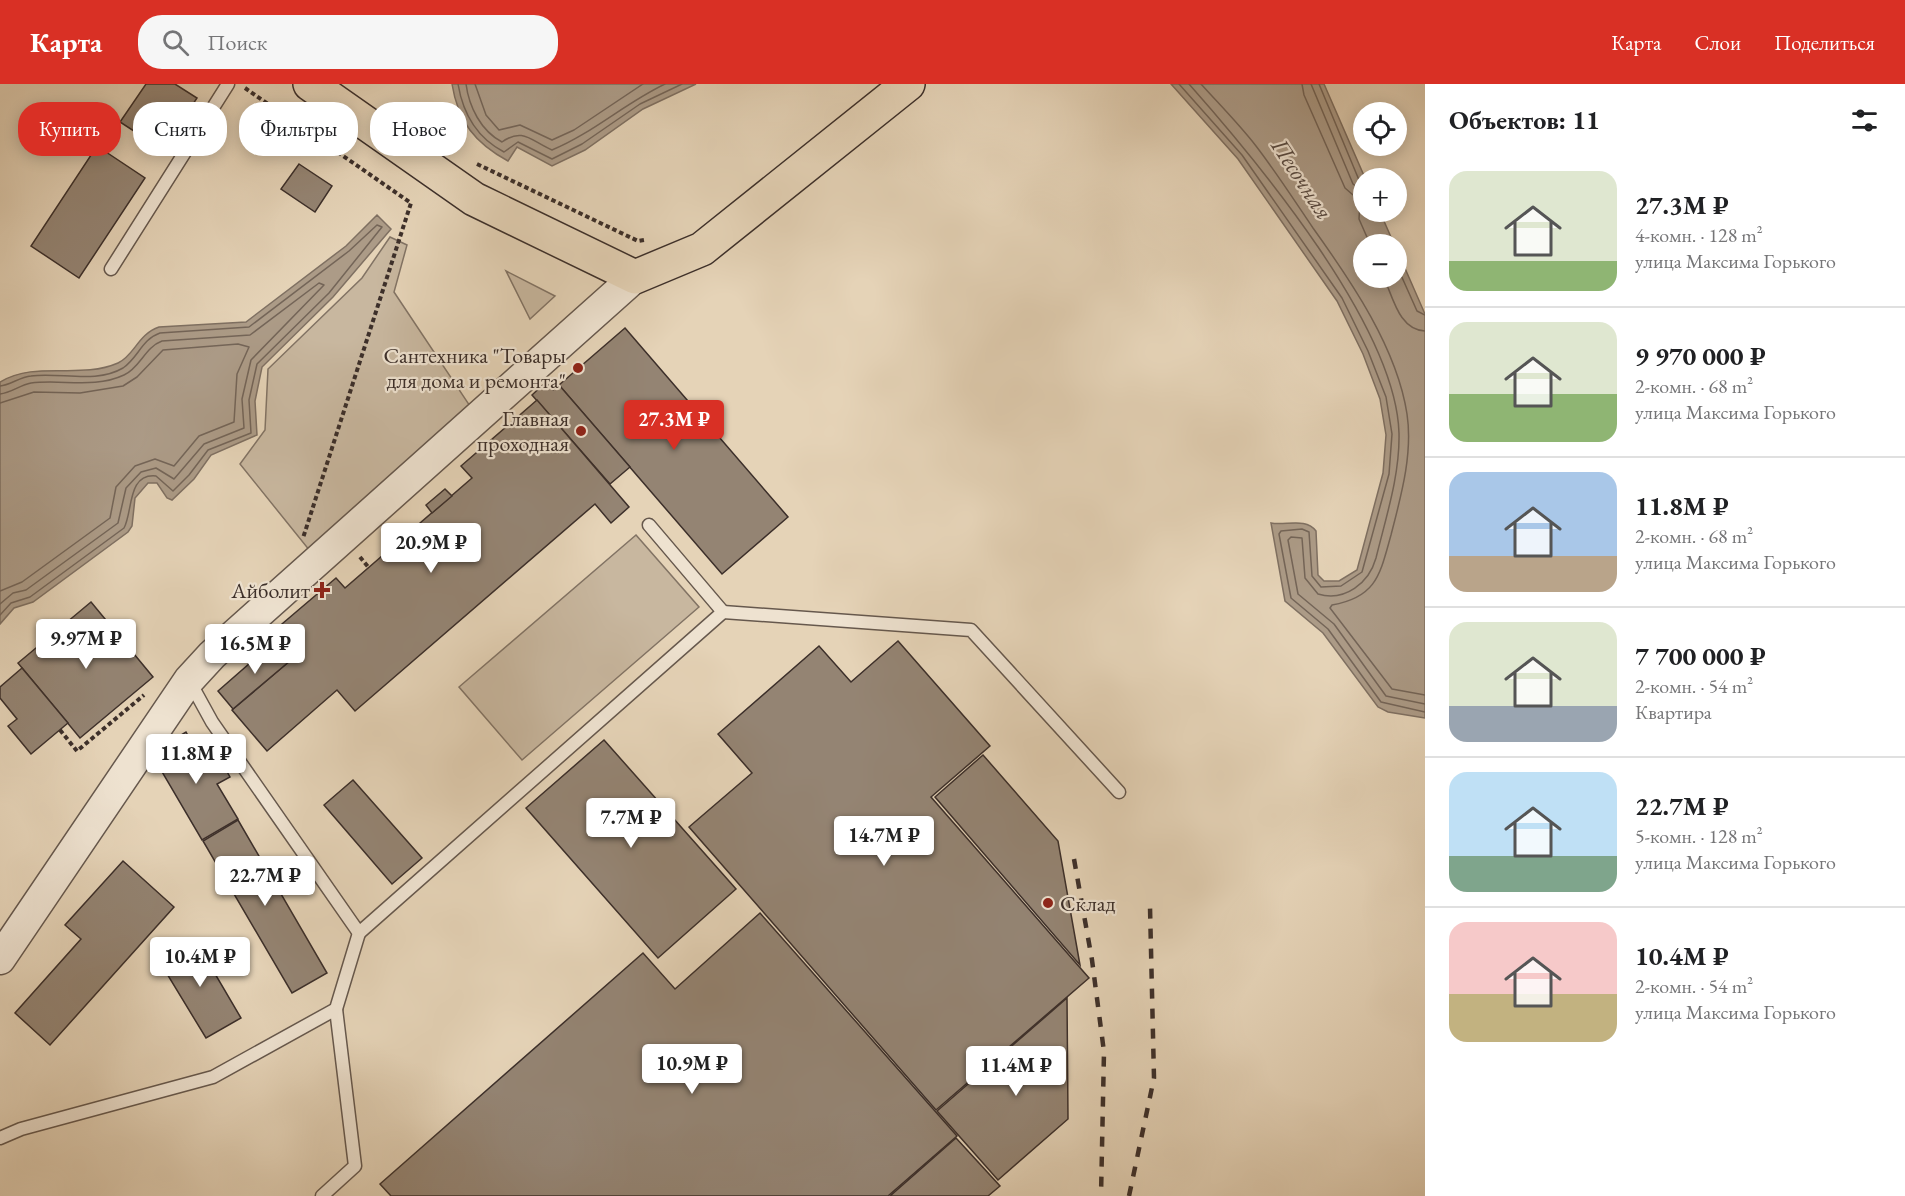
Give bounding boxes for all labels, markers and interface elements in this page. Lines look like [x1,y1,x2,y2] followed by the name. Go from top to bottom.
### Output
[138,15,558,69] search box
[30,24,102,60] text: Карта
[159,26,192,59] icon: search
[207,28,267,57] text: Поиск
[1611,29,1661,56] text: Карта
[1694,29,1741,56] text: Слои
[1774,29,1875,56] text: Поделиться
[18,102,121,156] chip: Купить
[133,102,227,156] chip: Снять
[239,102,358,156] chip: Фильтры
[370,102,467,156] chip: Новое
[1353,102,1407,288] map controls
[1353,102,1407,156] button: locate
[1449,103,1600,137] text: Объектов: 11
[1848,104,1881,137] icon: filters
[1264,131,1340,225] water label: Песочная
[1353,168,1407,222] button: +
[1635,188,1729,222] text: 27.3M ₽
[1497,195,1569,267] icon: home
[1635,222,1763,248] text: 4-комн. · 128 m²
[1353,234,1407,288] button: −
[1635,248,1836,274] text: улица Максима Горького
[1635,339,1766,373] text: 9 970 000 ₽
[383,341,566,395] place label: Сантехника "Товары для дома и ремонта"
[1497,346,1569,418] icon: home
[571,361,585,375] marker: Сантехника "Товары для дома и ремонта"
[1635,373,1753,399] text: 2-комн. · 68 m²
[1635,399,1836,425] text: улица Максима Горького
[619,400,729,451] pin: 27.3M ₽
[477,404,569,458] place label: Главная проходная
[638,406,710,432] text: 27.3M ₽
[574,424,588,438] marker: Главная проходная
[1635,489,1729,523] text: 11.8M ₽
[1497,496,1569,568] icon: home
[376,523,486,574] pin: 20.9M ₽
[1635,523,1753,549] text: 2-комн. · 68 m²
[395,529,467,555] text: 20.9M ₽
[1635,549,1836,575] text: улица Максима Горького
[230,576,310,605] place label: Айболит
[315,583,329,597] marker: Айболит
[31,619,141,670] pin: 9.97M ₽
[200,624,310,675] pin: 16.5M ₽
[50,625,122,651] text: 9.97M ₽
[219,630,291,656] text: 16.5M ₽
[1635,639,1766,673] text: 7 700 000 ₽
[1497,646,1569,718] icon: home
[1635,673,1753,699] text: 2-комн. · 54 m²
[1635,699,1712,725] text: Квартира
[141,734,251,785] pin: 11.8M ₽
[160,740,232,766] text: 11.8M ₽
[1635,789,1729,823] text: 22.7M ₽
[1497,796,1569,868] icon: home
[582,798,680,849] pin: 7.7M ₽
[600,804,662,830] text: 7.7M ₽
[829,816,939,867] pin: 14.7M ₽
[848,822,920,848] text: 14.7M ₽
[1635,823,1763,849] text: 5-комн. · 128 m²
[1635,849,1836,875] text: улица Максима Горького
[210,856,320,907] pin: 22.7M ₽
[229,862,301,888] text: 22.7M ₽
[1060,889,1116,918] place label: Склад
[1041,896,1055,910] marker: Склад
[145,937,255,988] pin: 10.4M ₽
[1635,939,1729,973] text: 10.4M ₽
[164,943,236,969] text: 10.4M ₽
[1497,946,1569,1018] icon: home
[1635,973,1753,999] text: 2-комн. · 54 m²
[1635,999,1836,1025] text: улица Максима Горького
[637,1044,747,1095] pin: 10.9M ₽
[961,1046,1071,1097] pin: 11.4M ₽
[656,1050,728,1076] text: 10.9M ₽
[980,1052,1052,1078] text: 11.4M ₽

